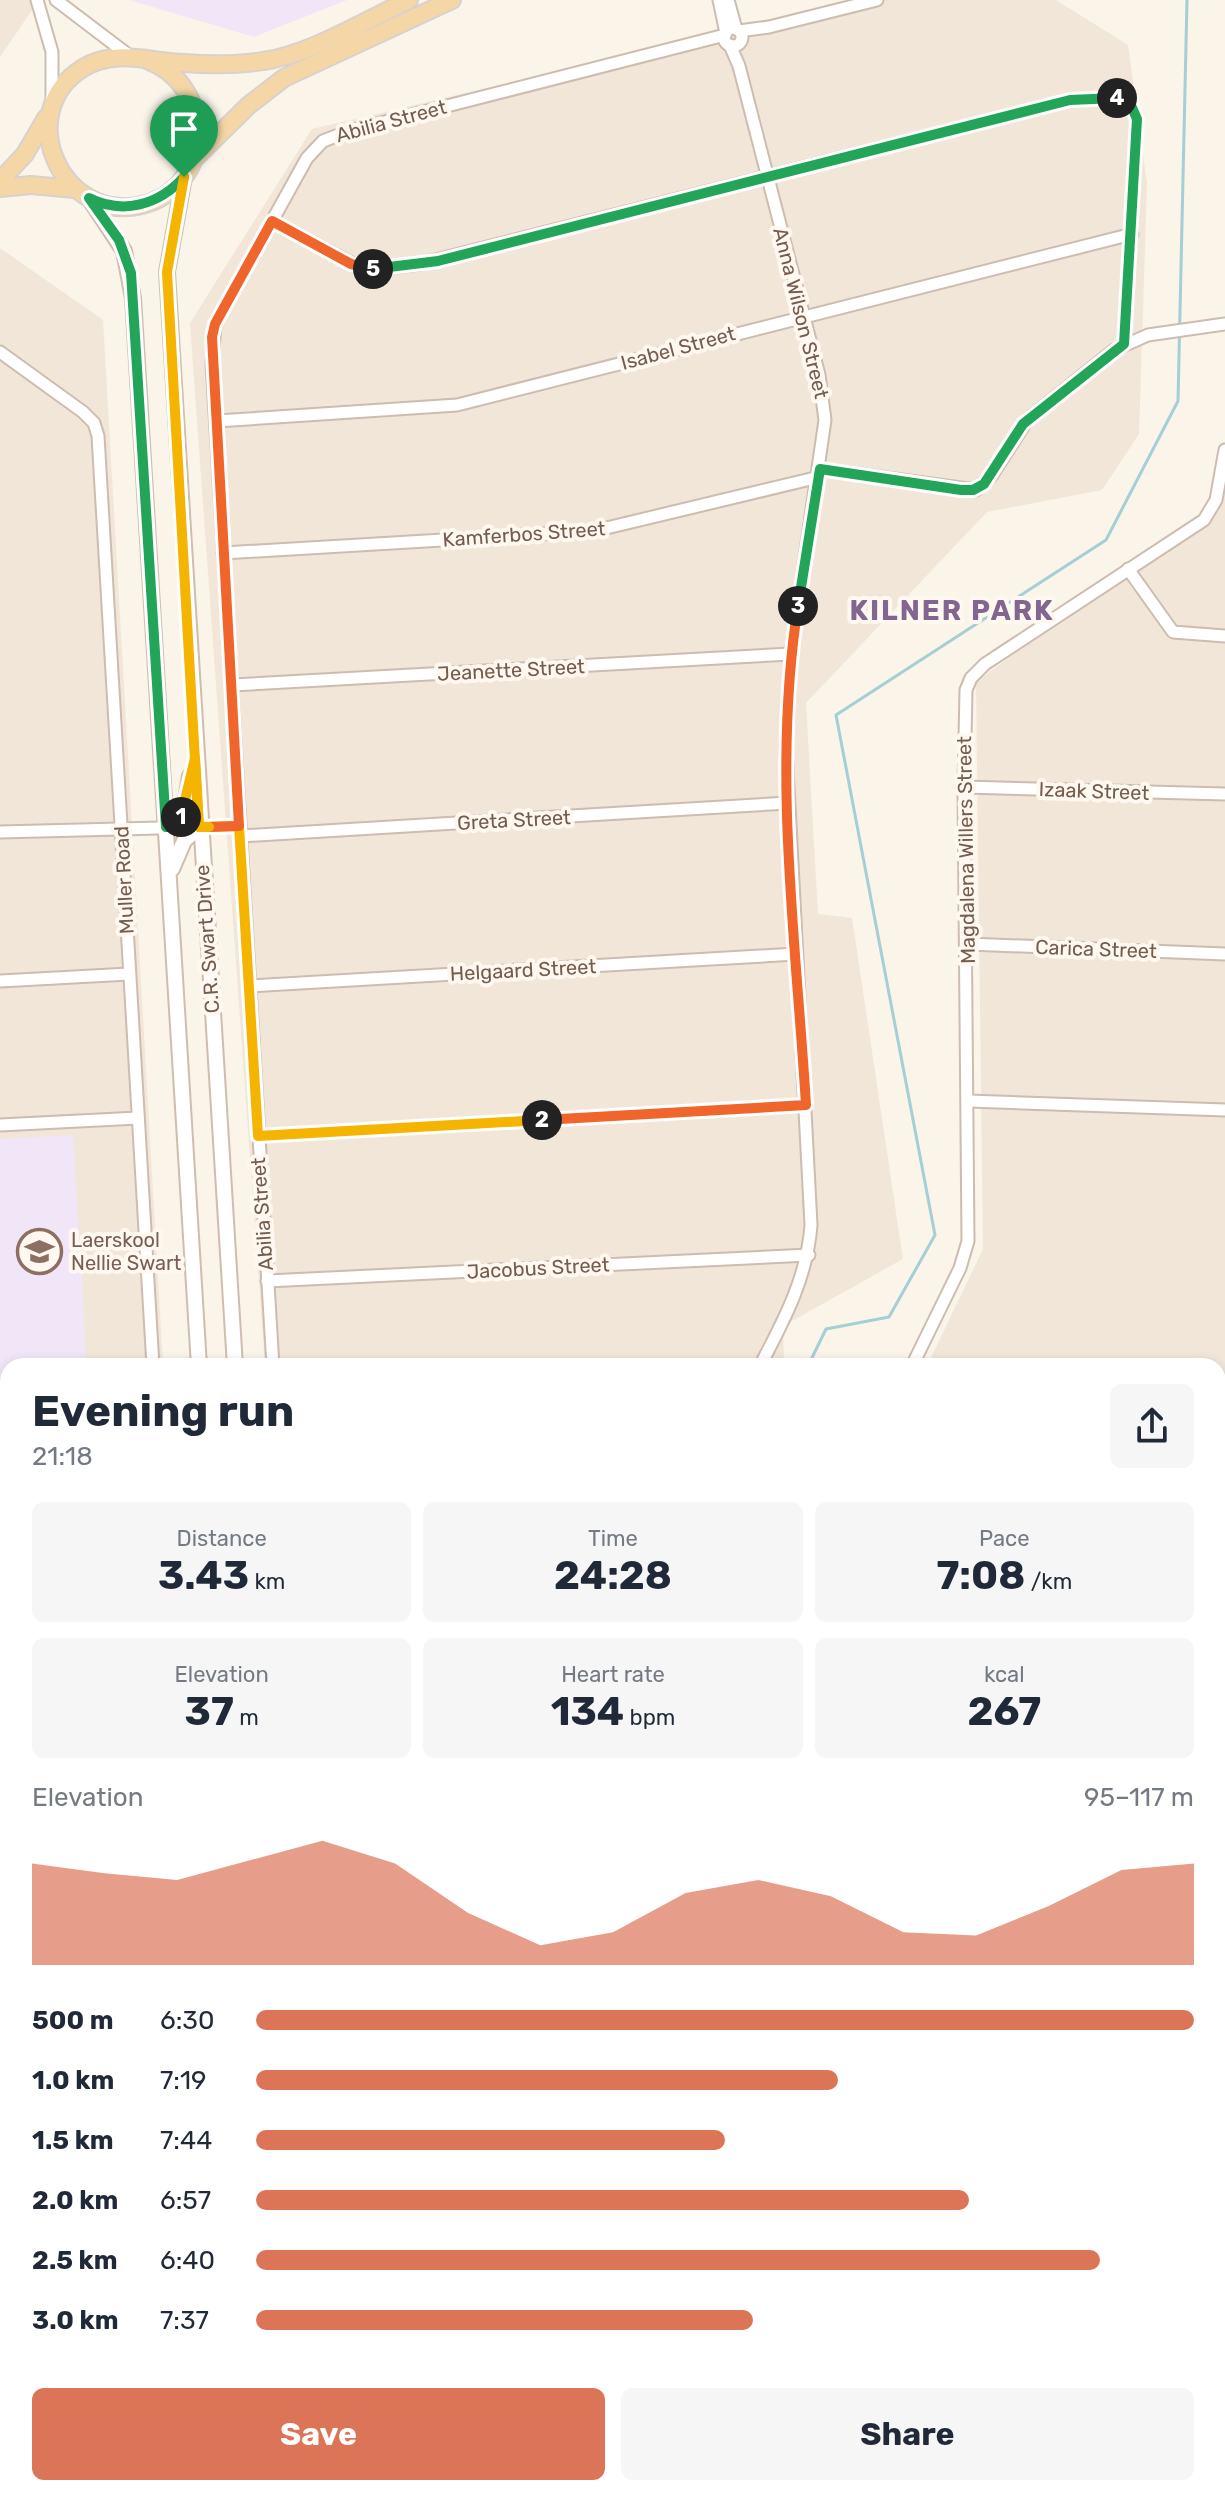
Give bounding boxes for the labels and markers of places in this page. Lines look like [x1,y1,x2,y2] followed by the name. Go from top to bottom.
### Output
[1097,78,1137,118] pin: 4
[150,95,218,177] pin
[353,249,393,289] pin: 5
[778,586,818,626] pin: 3
[161,797,201,837] pin: 1
[522,1100,562,1140] pin: 2
[16,1228,64,1276] school or university icon: Laerskool Nellie Swart
[71,1228,182,1275] place label: Laerskool Nellie Swart

